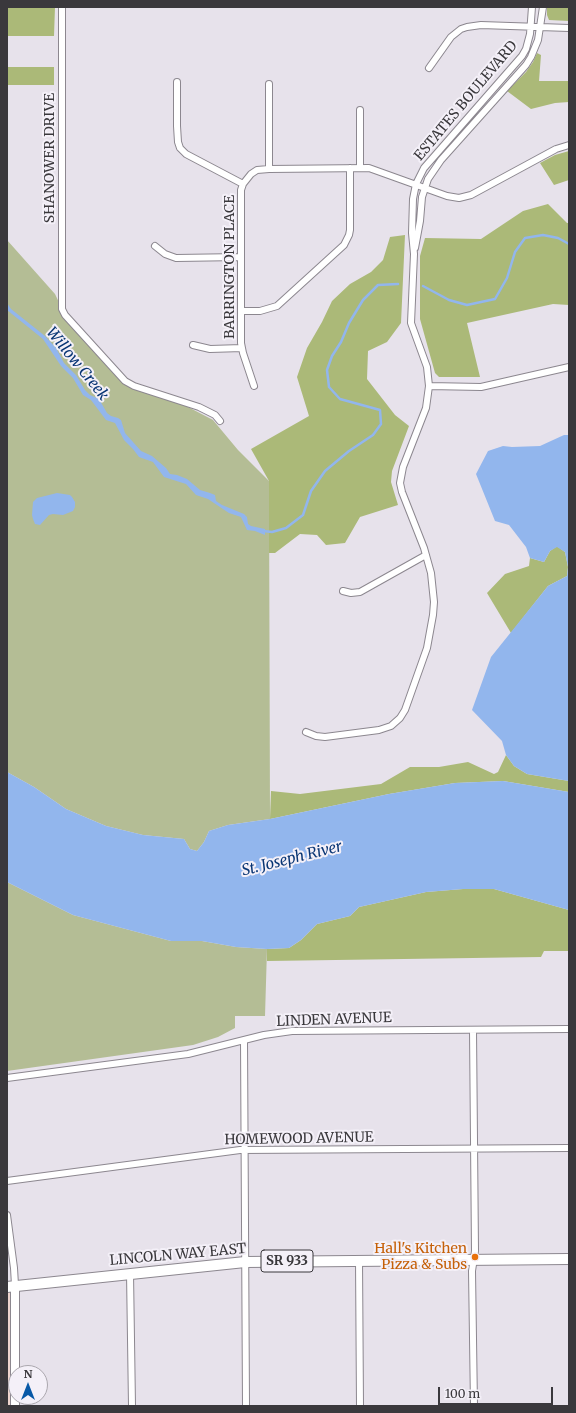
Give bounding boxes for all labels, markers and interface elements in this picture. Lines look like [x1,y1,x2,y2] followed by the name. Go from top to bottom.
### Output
[411,38,521,164] street label: ESTATES BOULEVARD
[42,93,58,223] street label: SHANOWER DRIVE
[222,195,238,339] street label: BARRINGTON PLACE
[42,324,112,404] water label: Willow Creek
[240,838,344,880] water label: St. Joseph River
[276,1010,392,1030] street label: LINDEN AVENUE
[224,1129,374,1149] street label: HOMEWOOD AVENUE
[109,1241,247,1269] street label: LINCOLN WAY EAST
[374,1241,467,1274] place label: Hall's Kitchen Pizza & Subs
[261,1250,313,1272] road number: SR 933
[470,1252,480,1262] marker: Hall's Kitchen Pizza & Subs
[8,1365,48,1405] north arrow
[24,1367,32,1381] text: N
[440,1379,555,1405] scale bar
[445,1386,480,1401] text: 100 m

